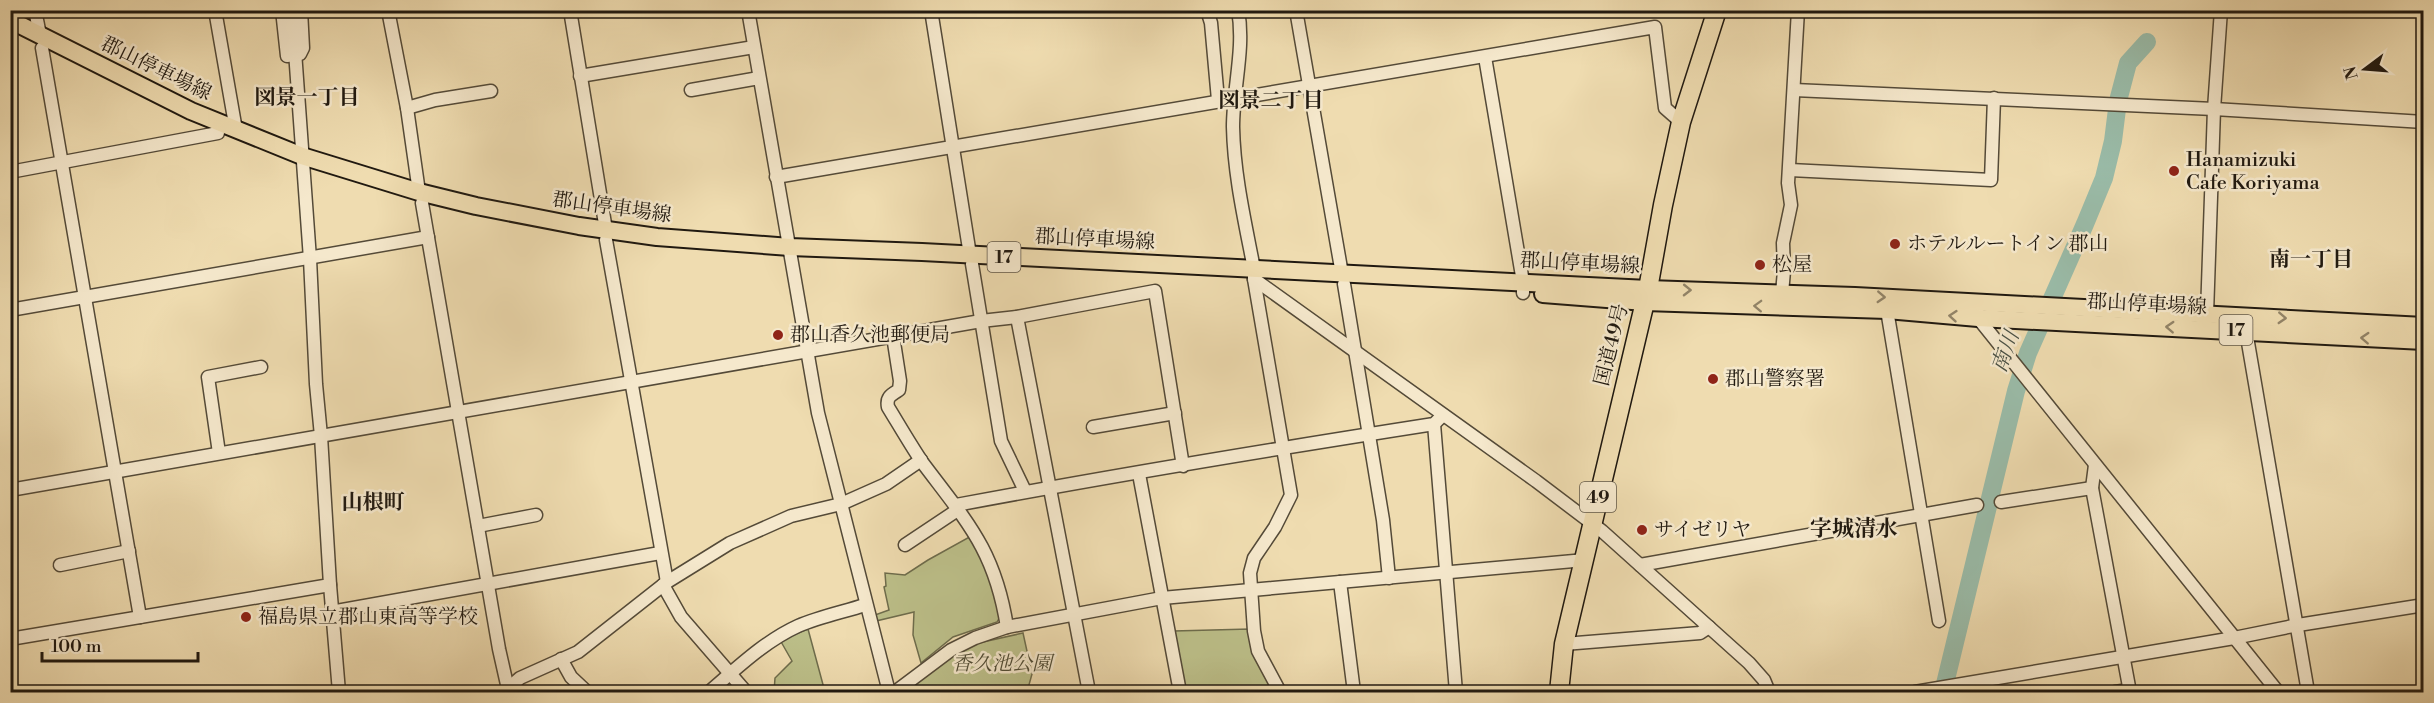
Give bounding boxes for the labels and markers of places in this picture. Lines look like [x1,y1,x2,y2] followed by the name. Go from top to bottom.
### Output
[2186,148,2321,196] place label: Hanamizuki Cafe Koriyama
[2167,164,2181,178] marker: Hanamizuki Cafe Koriyama
[1907,232,2109,257] place label: ホテルルートイン 郡山
[1888,237,1902,251] marker: ホテルルートイン 郡山
[1772,253,1812,278] place label: 松屋
[1753,258,1767,272] marker: 松屋
[790,323,950,348] place label: 郡山香久池郵便局
[771,328,785,342] marker: 郡山香久池郵便局
[1725,367,1825,392] place label: 郡山警察署
[1706,372,1720,386] marker: 郡山警察署
[1654,518,1752,543] place label: サイゼリヤ
[1635,523,1649,537] marker: サイゼリヤ
[258,605,478,630] place label: 福島県立郡山東高等学校
[239,610,253,624] marker: 福島県立郡山東高等学校

